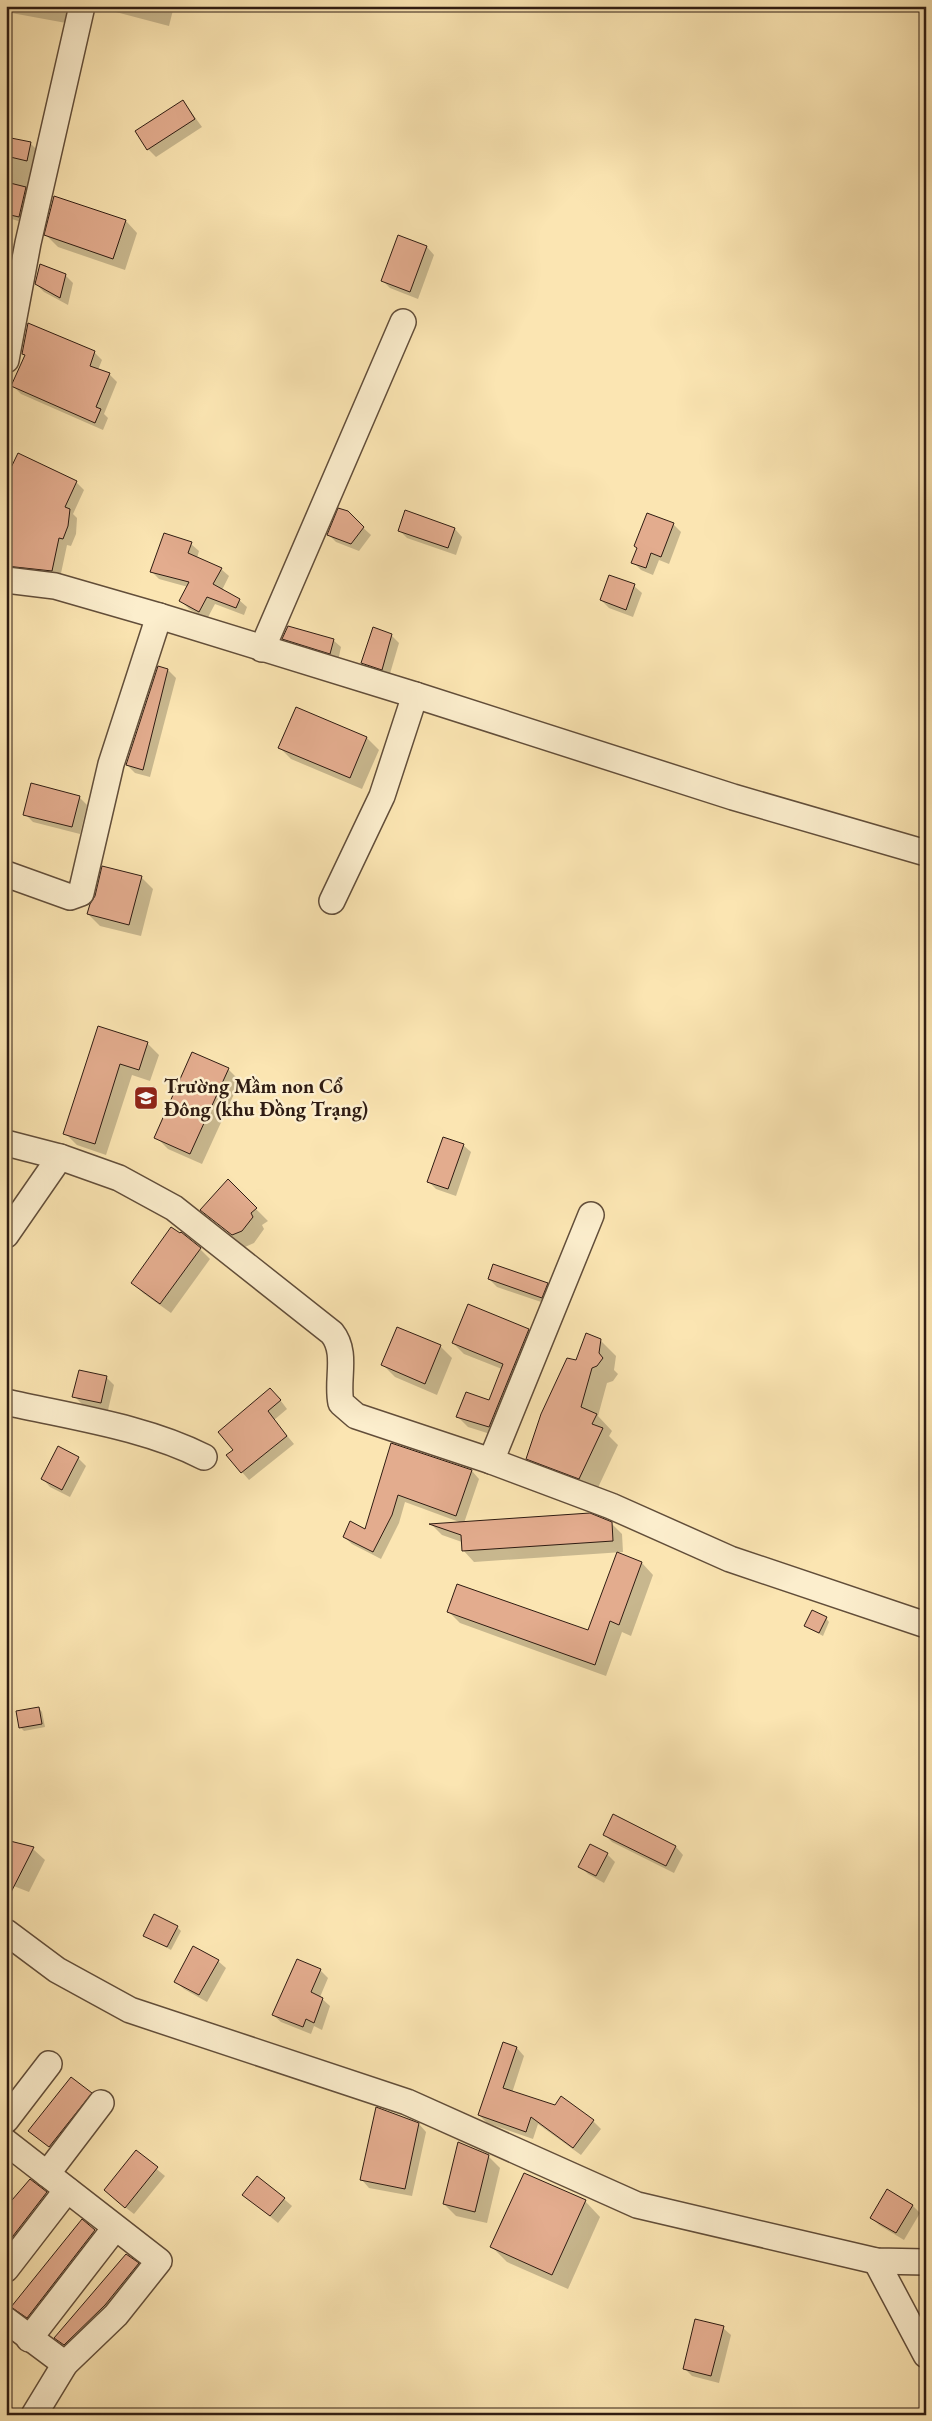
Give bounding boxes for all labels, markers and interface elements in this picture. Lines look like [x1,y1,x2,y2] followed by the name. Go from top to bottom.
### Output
[164,1073,368,1122] place label: Trường Mầm non Cổ Đông (khu Đồng Trạng)
[133,1085,159,1111] school or university icon: Trường Mầm non Cổ Đông (khu Đồng Trạng)

